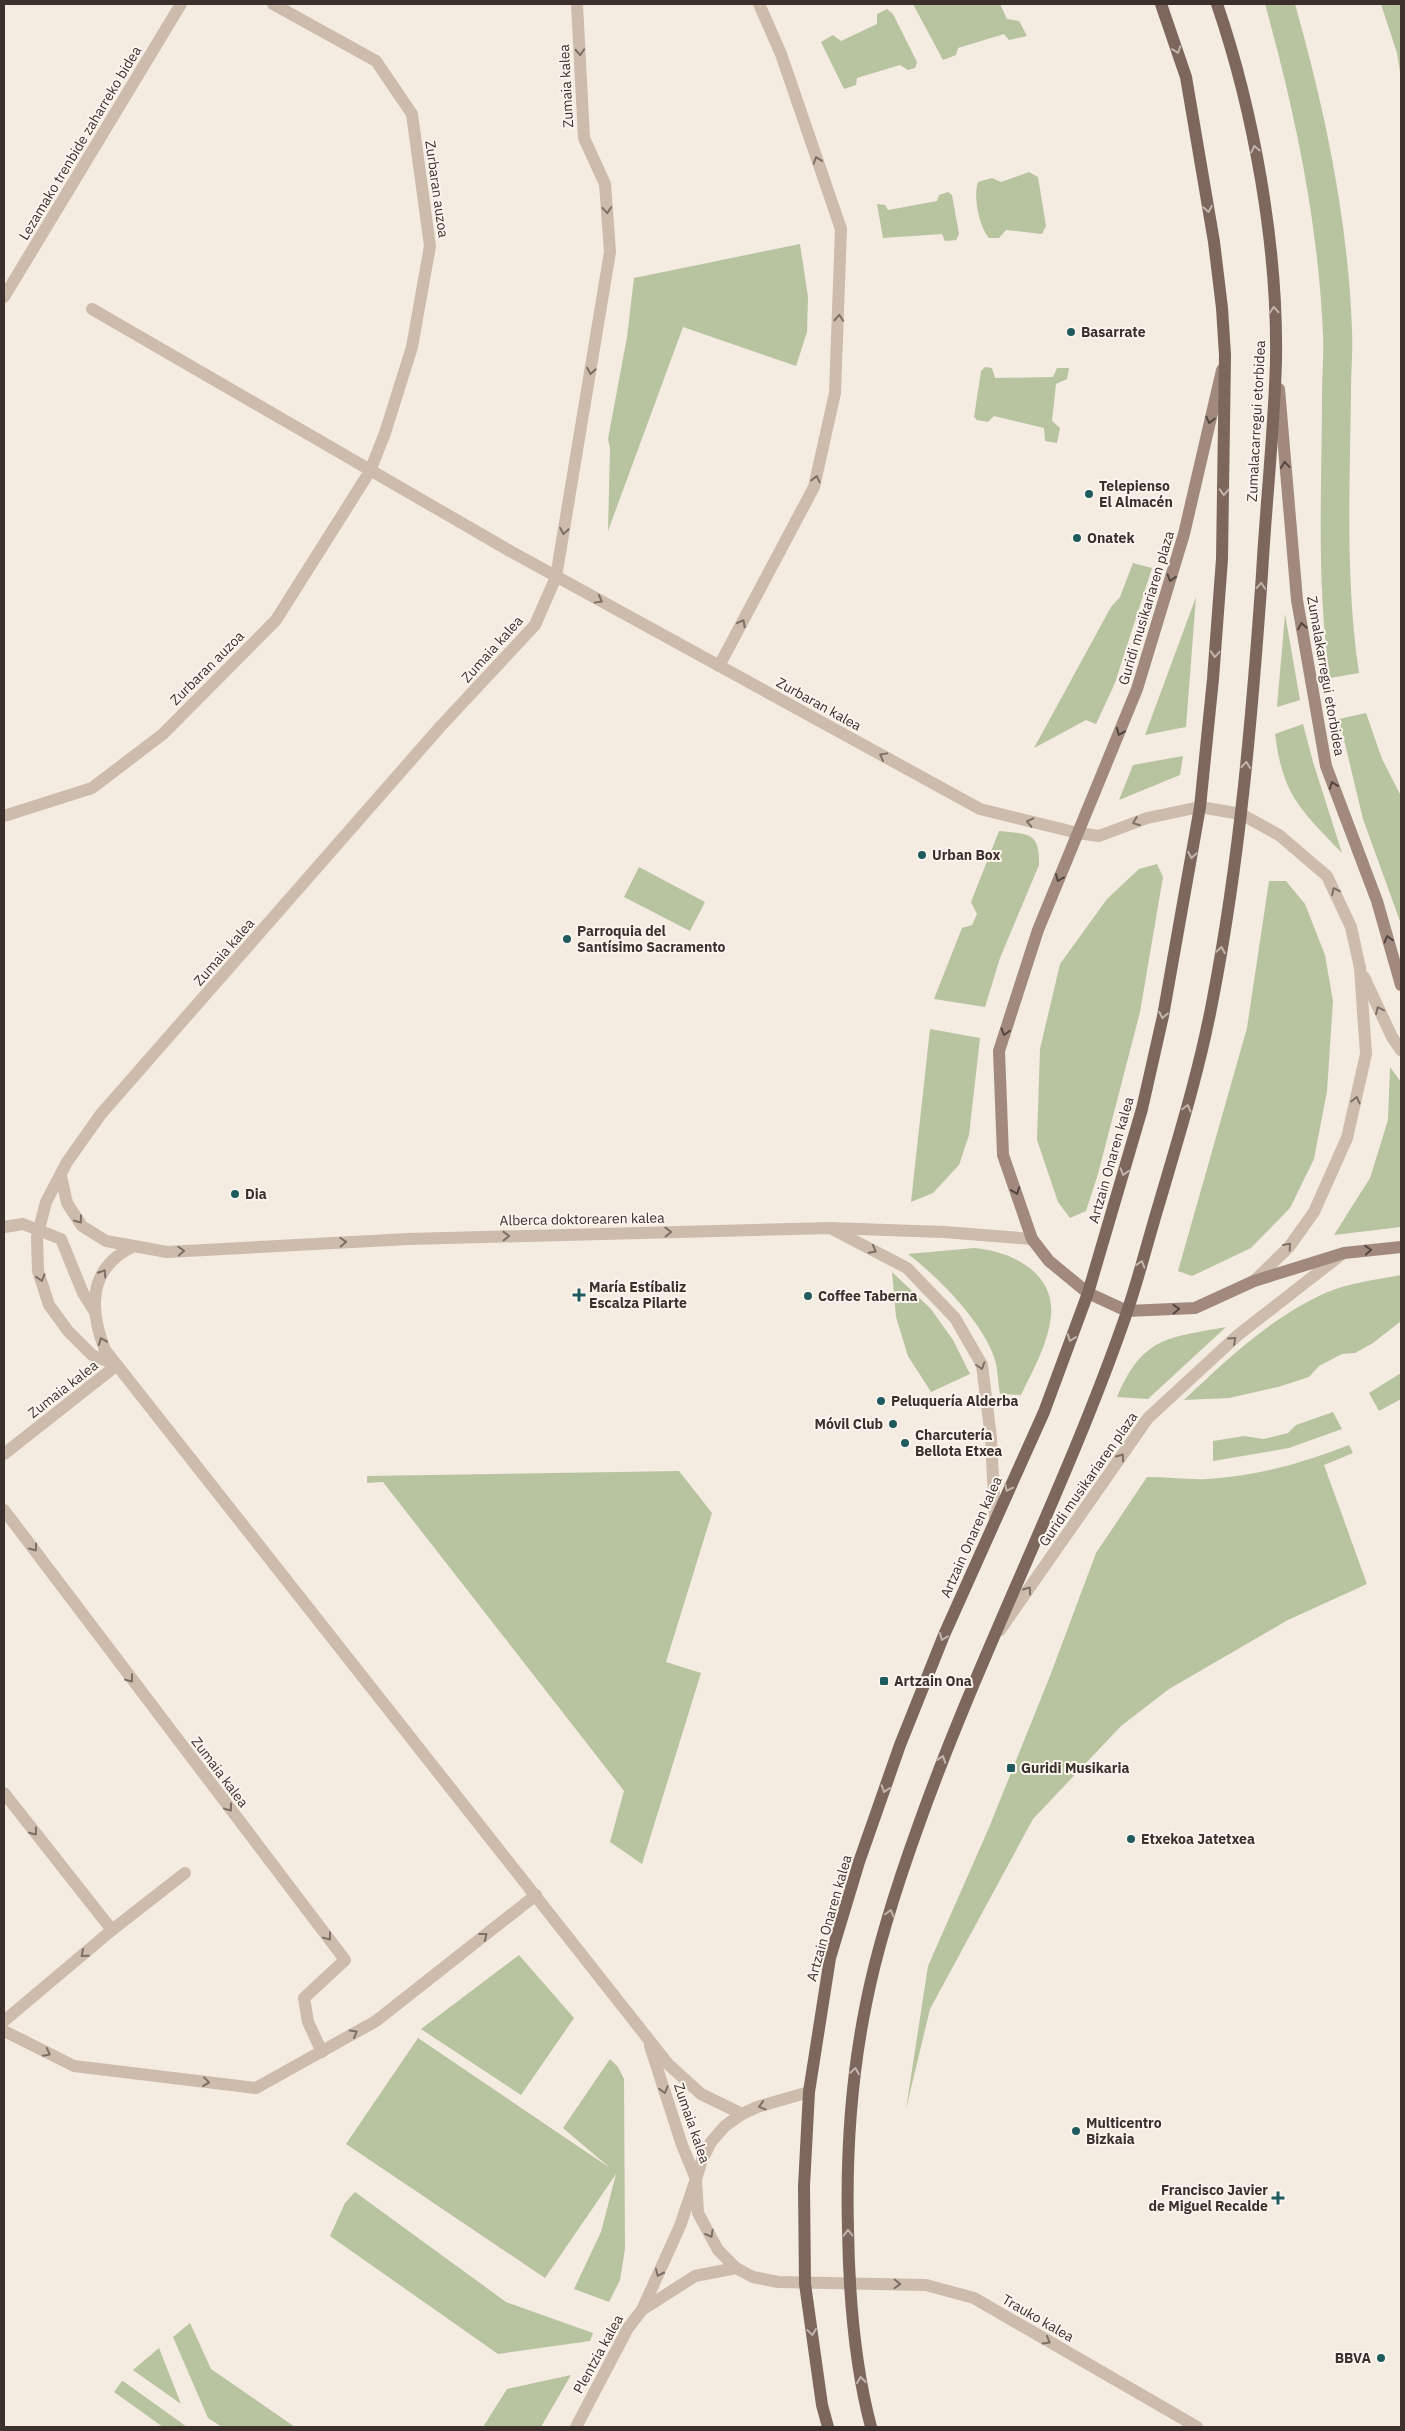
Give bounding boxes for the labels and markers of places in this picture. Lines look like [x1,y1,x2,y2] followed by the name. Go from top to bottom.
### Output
[1081,323,1146,341] place label: Basarrate
[1065,326,1077,338] marker: Basarrate
[1099,477,1173,511] place label: Telepienso El Almacén
[1083,488,1095,500] marker: Telepienso El Almacén
[1087,529,1135,547] place label: Onatek
[1071,532,1083,544] marker: Onatek
[932,846,1001,864] place label: Urban Box
[916,849,928,861] marker: Urban Box
[577,922,726,956] place label: Parroquia del Santísimo Sacramento
[561,933,573,945] marker: Parroquia del Santísimo Sacramento
[245,1185,267,1203] place label: Dia
[229,1188,241,1200] marker: Dia
[589,1278,687,1312] place label: María Estíbaliz Escalza Pilarte
[818,1287,918,1305] place label: Coffee Taberna
[573,1289,585,1301] marker: María Estíbaliz Escalza Pilarte
[802,1290,814,1302] marker: Coffee Taberna
[891,1392,1018,1410] place label: Peluquería Alderba
[875,1395,887,1407] marker: Peluquería Alderba
[814,1415,883,1433] place label: Móvil Club
[887,1418,899,1430] marker: Móvil Club
[915,1426,1002,1460] place label: Charcutería Bellota Etxea
[899,1437,911,1449] marker: Charcutería Bellota Etxea
[894,1672,972,1690] place label: Artzain Ona
[878,1675,890,1687] marker: Artzain Ona
[1021,1759,1129,1777] place label: Guridi Musikaria
[1005,1762,1017,1774] marker: Guridi Musikaria
[1141,1830,1255,1848] place label: Etxekoa Jatetxea
[1125,1833,1137,1845] marker: Etxekoa Jatetxea
[1086,2114,1162,2148] place label: Multicentro Bizkaia
[1070,2125,1082,2137] marker: Multicentro Bizkaia
[1148,2181,1268,2215] place label: Francisco Javier de Miguel Recalde
[1272,2192,1284,2204] marker: Francisco Javier de Miguel Recalde
[1335,2349,1371,2367] place label: BBVA
[1375,2352,1387,2364] marker: BBVA

